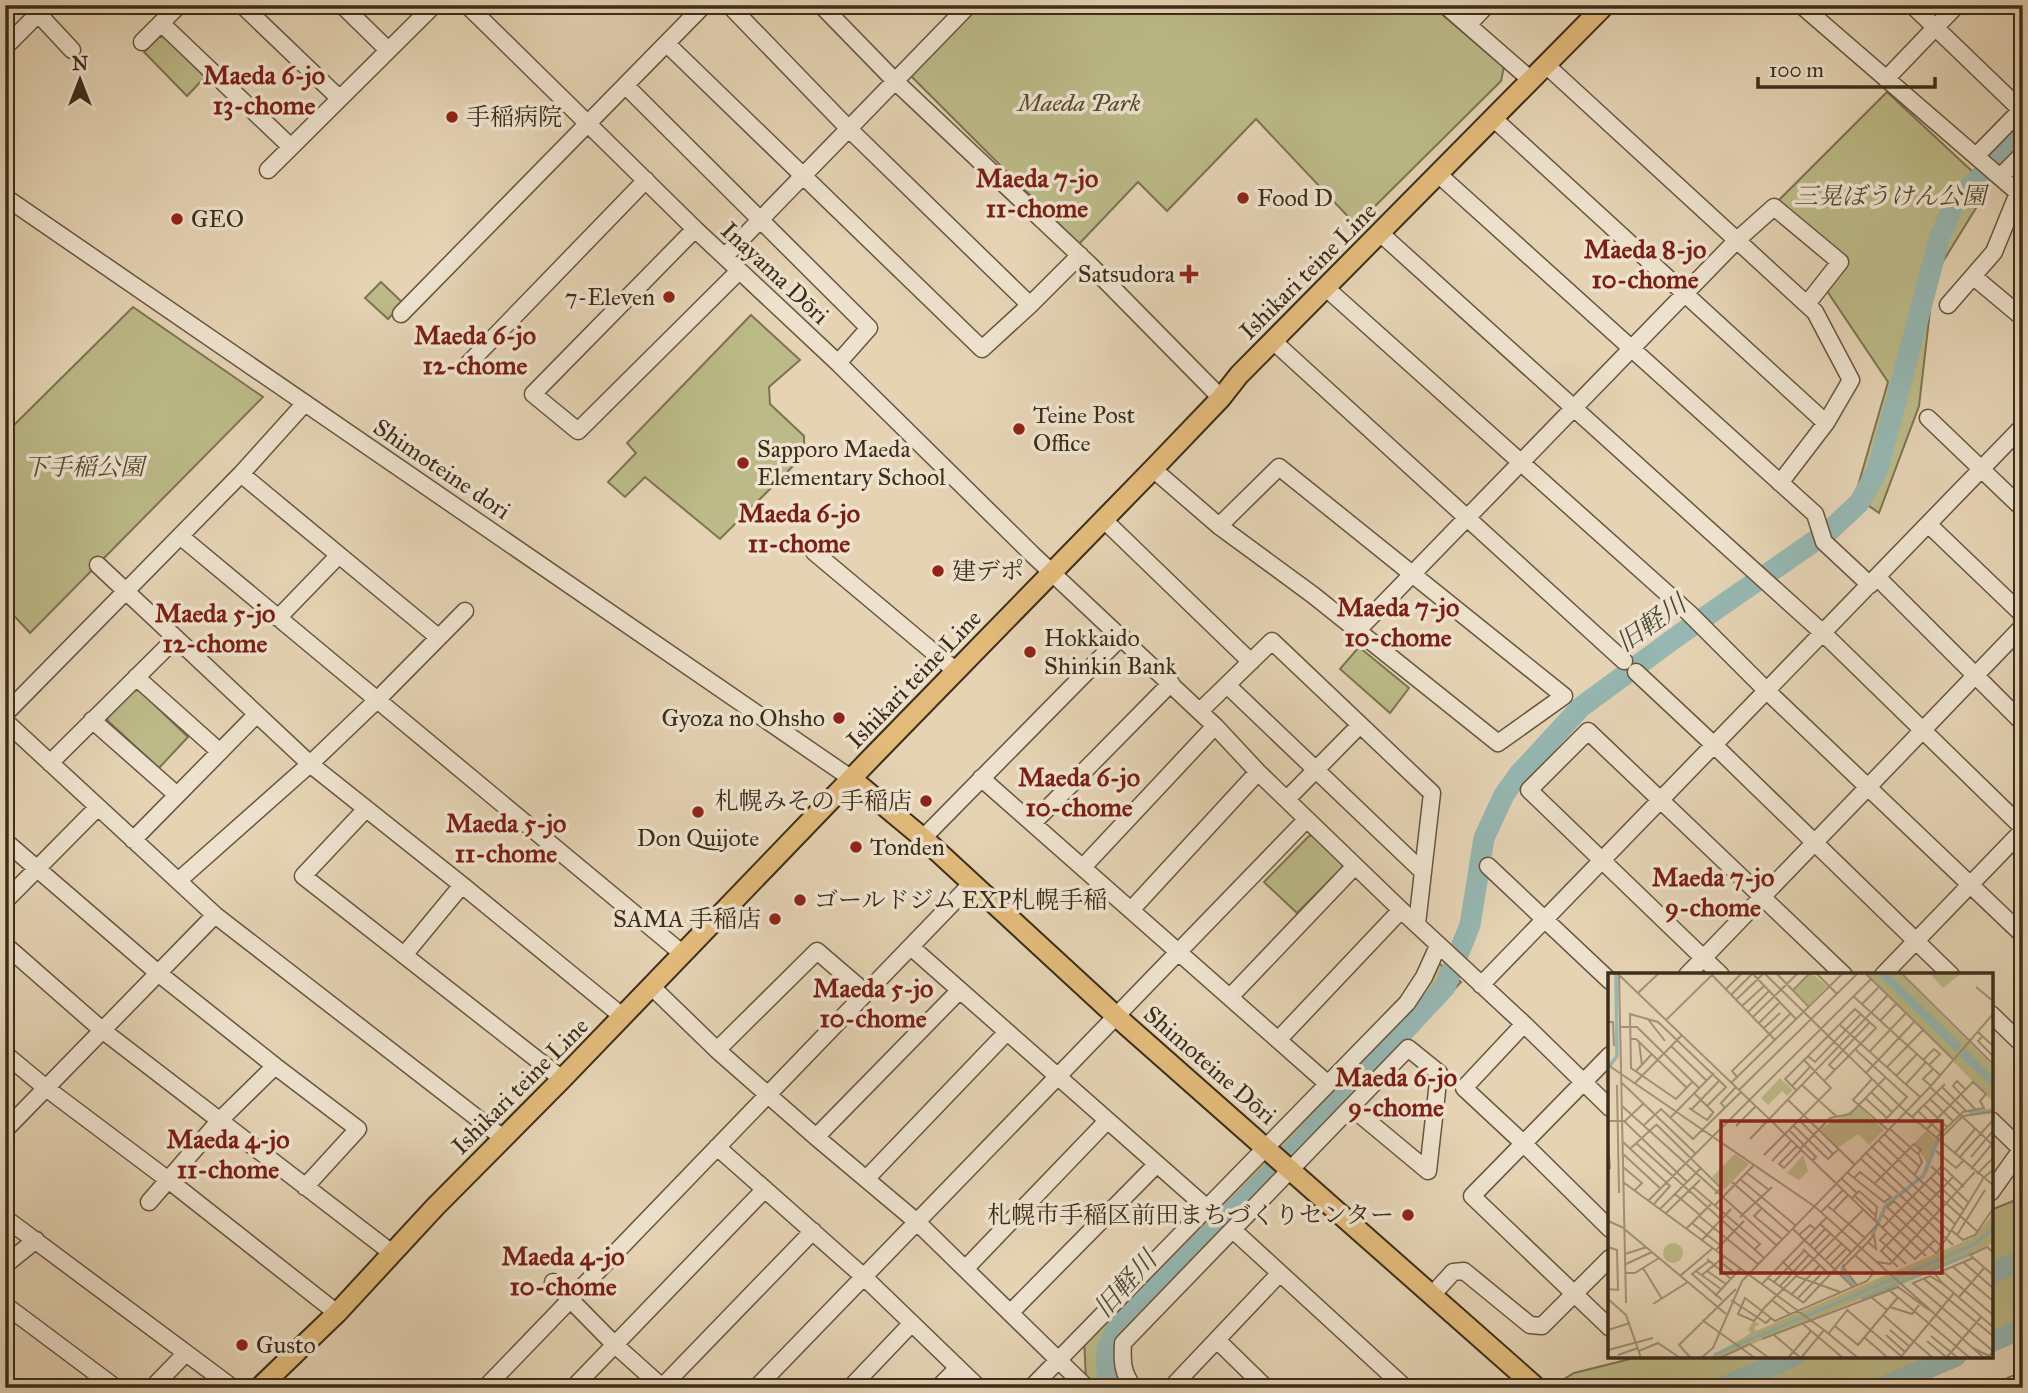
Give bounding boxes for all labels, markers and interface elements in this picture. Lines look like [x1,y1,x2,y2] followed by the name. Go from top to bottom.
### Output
[46,46,116,116] north arrow
[1758,46,1935,90] scale bar
[72,52,88,75] text: N
[1769,57,1824,83] text: 100 m
[203,59,325,121] district label: Maeda 6-jo 13-chome
[1016,88,1141,118] park label: Maeda Park
[466,102,562,132] place label: 手稲病院
[444,109,460,125] marker: 手稲病院
[976,162,1098,224] district label: Maeda 7-jo 11-chome
[1794,181,1990,211] park label: 三晃ぼうけん公園
[1257,183,1333,213] place label: Food D
[1235,190,1251,206] marker: Food D
[1233,196,1383,346] street label: Ishikari teine Line
[191,204,244,234] place label: GEO
[169,211,185,227] marker: GEO
[715,215,836,331] street label: Inayama Dōri
[1584,233,1706,295] district label: Maeda 8-jo 10-chome
[1078,259,1176,289] place label: Satsudora
[1181,266,1197,282] marker: Satsudora
[565,282,655,312] place label: 7-Eleven
[661,289,677,305] marker: 7-Eleven
[414,319,536,381] district label: Maeda 6-jo 12-chome
[1033,400,1135,458] place label: Teine Post Office
[368,412,517,526] street label: Shimoteine dori
[1011,421,1027,437] marker: Teine Post Office
[757,434,946,492] place label: Sapporo Maeda Elementary School
[24,452,148,482] park label: 下手稲公園
[735,455,751,471] marker: Sapporo Maeda Elementary School
[738,497,860,559] district label: Maeda 6-jo 11-chome
[952,556,1024,586] place label: 建デポ
[930,563,946,579] marker: 建デポ
[1610,586,1695,658] water label: 旧軽川
[1337,591,1459,653] district label: Maeda 7-jo 10-chome
[155,597,275,659] district label: Maeda 5-jo 12-chome
[840,603,988,755] street label: Ishikari teine Line
[1044,623,1178,681] place label: Hokkaido Shinkin Bank
[1022,644,1038,660] marker: Hokkaido Shinkin Bank
[661,703,825,733] place label: Gyoza no Ohsho
[831,710,847,726] marker: Gyoza no Ohsho
[1018,761,1140,823] district label: Maeda 6-jo 10-chome
[715,786,912,816] place label: 札幌みその 手稲店
[918,793,934,809] marker: 札幌みその 手稲店
[690,804,706,820] marker: Don Quijote
[446,807,566,869] district label: Maeda 5-jo 11-chome
[637,823,759,853] place label: Don Quijote
[870,832,945,862] place label: Tonden
[848,839,864,855] marker: Tonden
[1652,861,1774,923] district label: Maeda 7-jo 9-chome
[814,885,1107,915] place label: ゴールドジム EXP札幌手稲
[792,892,808,908] marker: ゴールドジム EXP札幌手稲
[613,904,761,934] place label: SAMA 手稲店
[767,911,783,927] marker: SAMA 手稲店
[813,972,933,1034] district label: Maeda 5-jo 10-chome
[1608,973,1993,1358] inset map
[1137,999,1283,1131] street label: Shimoteine Dōri
[445,1011,595,1161] street label: Ishikari teine Line
[1335,1061,1457,1123] district label: Maeda 6-jo 9-chome
[166,1123,290,1185] district label: Maeda 4-jo 11-chome
[987,1200,1394,1230] place label: 札幌市手稲区前田まちづくりセンター
[1400,1207,1416,1223] marker: 札幌市手稲区前田まちづくりセンター
[501,1240,625,1302] district label: Maeda 4-jo 10-chome
[1087,1242,1165,1324] water label: 旧軽川
[256,1330,316,1360] place label: Gusto
[234,1337,250,1353] marker: Gusto

